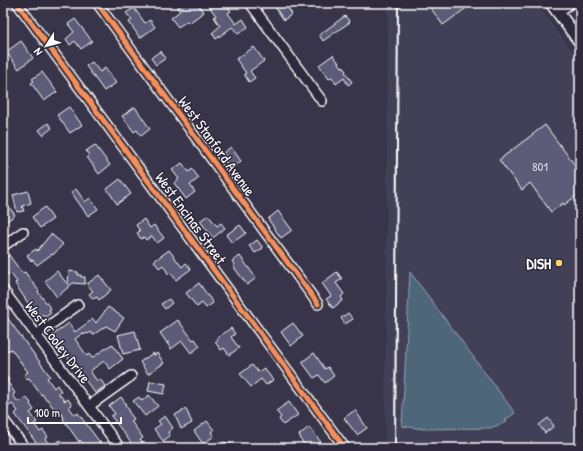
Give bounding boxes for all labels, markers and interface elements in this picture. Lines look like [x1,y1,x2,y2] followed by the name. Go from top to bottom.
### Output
[26,26,66,66] north arrow
[30,45,45,58] text: N
[174,92,260,200] street label: West Stanford Avenue
[532,157,548,175] house number: 801
[150,168,232,269] street label: West Encinas Street
[526,253,551,274] place label: DISH
[554,258,564,268] marker: DISH
[20,297,96,387] street label: West Cooley Drive
[28,399,121,425] scale bar
[34,404,60,421] text: 100 m

